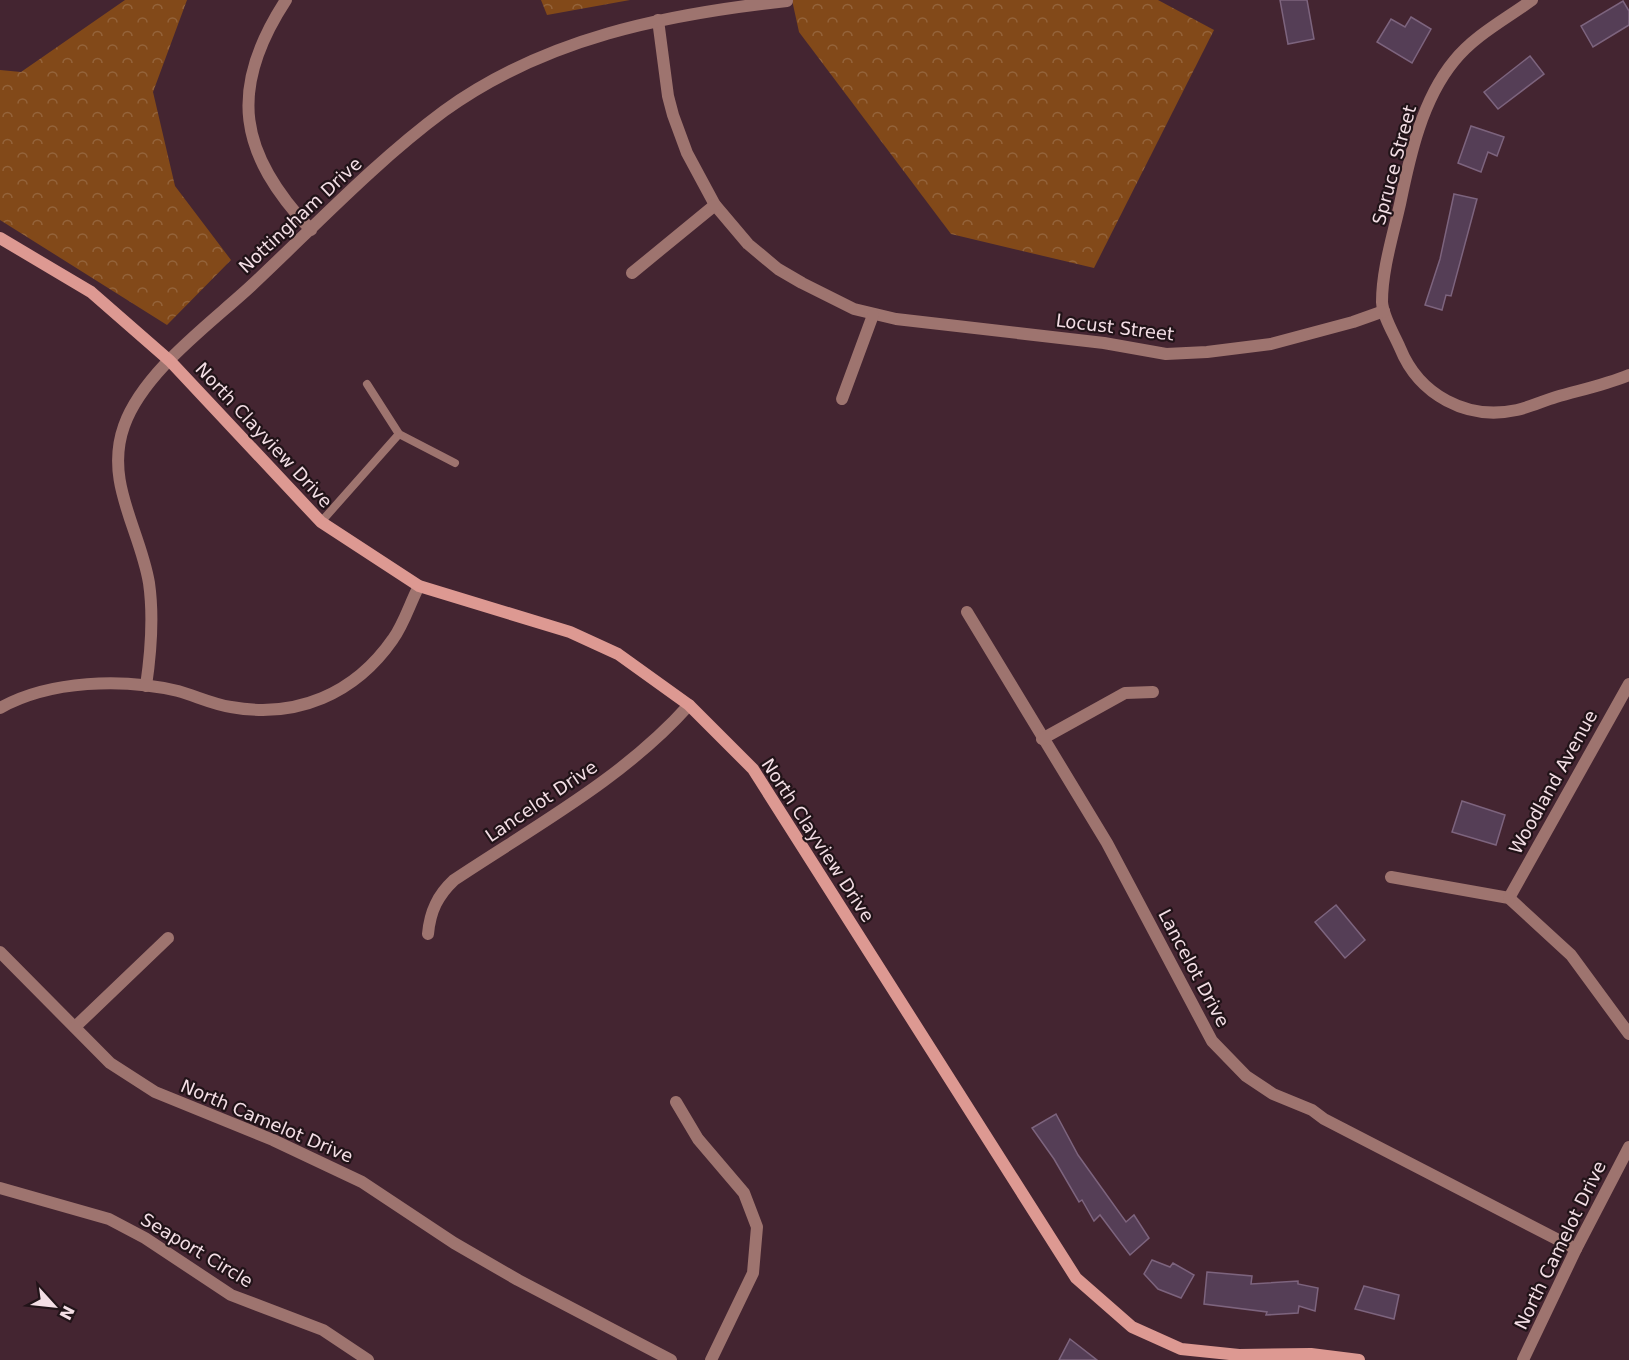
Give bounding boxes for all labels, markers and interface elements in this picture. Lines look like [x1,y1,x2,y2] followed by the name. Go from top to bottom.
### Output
[1368,103,1420,227] street label: Spruce Street
[234,153,366,277] street label: Nottingham Drive
[1055,309,1175,345] street label: Locust Street
[191,358,337,512] street label: North Clayview Drive
[1505,706,1601,858] street label: Woodland Avenue
[757,754,879,926] street label: North Clayview Drive
[481,756,601,846] street label: Lancelot Drive
[1154,906,1234,1030] street label: Lancelot Drive
[178,1075,356,1167] street label: North Camelot Drive
[1510,1157,1610,1333] street label: North Camelot Drive
[137,1208,257,1292] street label: Seaport Circle
[24,1276,84,1336] north arrow
[55,1302,78,1323] text: N

